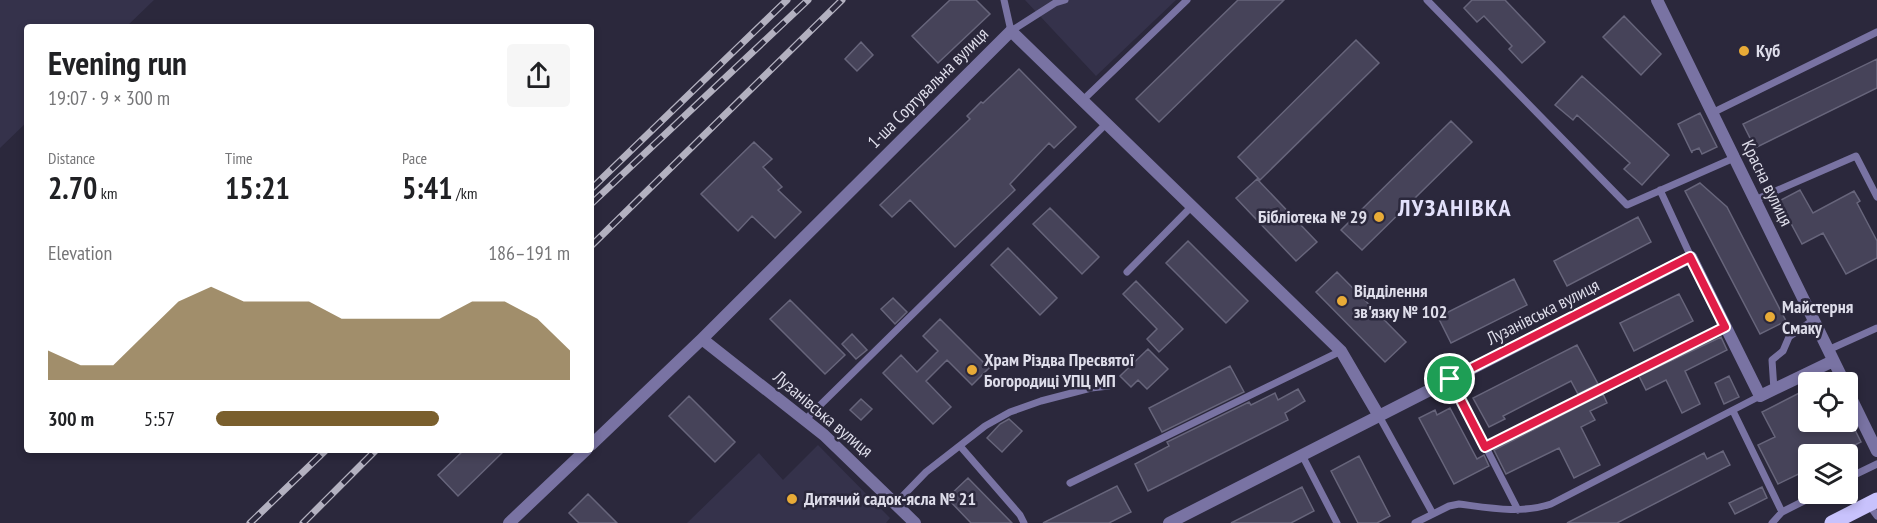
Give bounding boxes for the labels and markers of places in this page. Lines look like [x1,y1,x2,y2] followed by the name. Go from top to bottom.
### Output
[1756,39,1780,62] place label: Куб
[1737,44,1751,58] marker: Куб
[1258,205,1367,228] place label: Бібліотека № 29
[1372,210,1386,224] marker: Бібліотека № 29
[1354,279,1447,323] place label: Відділення зв'язку № 102
[1335,294,1349,308] marker: Відділення зв'язку № 102
[1782,295,1853,339] place label: Майстерня Смаку
[1763,310,1777,324] marker: Майстерня Смаку
[984,348,1134,392] place label: Храм Різдва Пресвятої Богородиці УПЦ МП
[1424,353,1475,404] pin
[965,363,979,377] marker: Храм Різдва Пресвятої Богородиці УПЦ МП
[804,487,976,510] place label: Дитячий садок-ясла № 21
[785,492,799,506] marker: Дитячий садок-ясла № 21

